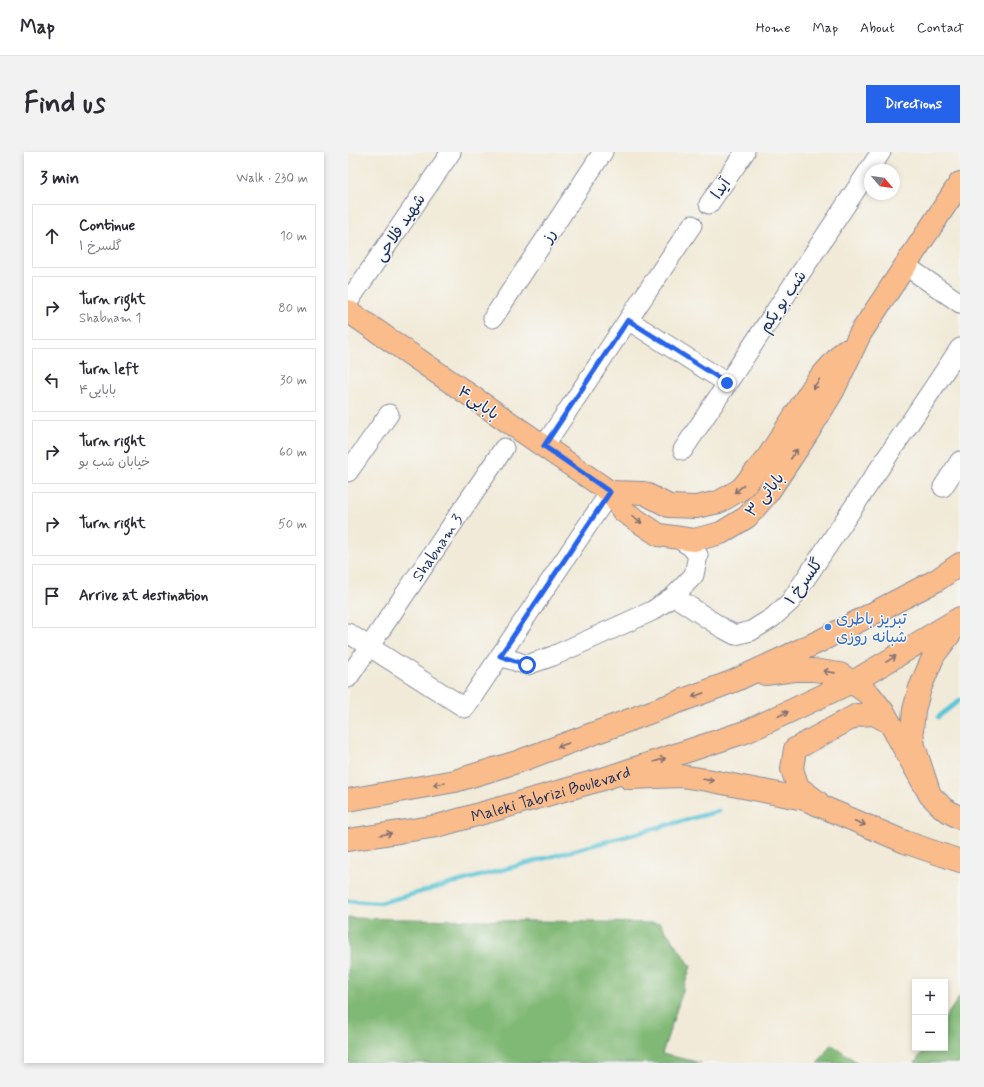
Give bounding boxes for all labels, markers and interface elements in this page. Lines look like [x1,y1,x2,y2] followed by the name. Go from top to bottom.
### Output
[20,15,55,40] text: Map
[756,19,790,37] text: Home
[812,19,838,37] text: Map
[860,19,895,37] text: About
[917,19,964,37] text: Contact
[866,85,960,123] button: Directions
[24,86,105,123] text: Find us
[864,164,900,200] north arrow
[40,167,79,189] text: 3 min
[236,170,308,187] text: Walk · 230 m
[707,173,736,203] street label: آیدا
[370,190,431,266] street label: شهید فلاحی
[79,216,135,236] text: Continue
[41,225,63,247] icon: ahead
[536,225,561,248] street label: رز
[280,228,307,245] text: 10 m
[79,238,122,255] text: گلسرخ ۱
[755,267,813,338] street label: شب بو یکم
[79,290,146,310] text: Turn right
[41,297,63,319] icon: right
[278,300,307,317] text: 80 m
[79,310,141,327] text: Shabnam 1
[79,360,139,380] text: Turn left
[41,369,63,391] icon: left
[280,372,307,389] text: 30 m
[718,374,736,392] route end
[812,379,820,390] one-way arrow
[453,381,503,425] street label: بابایی۴
[79,382,116,399] text: بابایی۴
[79,432,146,452] text: Turn right
[41,441,63,463] icon: right
[279,444,307,461] text: 60 m
[790,449,798,460] one-way arrow
[79,454,150,471] text: خیابان شب بو
[741,468,789,521] street label: بابائی ۳
[734,485,745,493] one-way arrow
[408,510,468,586] street label: Shabnam 3
[41,513,63,535] icon: right
[79,514,146,534] text: Turn right
[278,516,307,533] text: 50 m
[631,516,642,524] one-way arrow
[780,554,828,609] street label: گلسرخ ۱
[41,585,63,607] icon: arrive
[79,586,208,606] text: Arrive at destination
[836,609,907,648] place label: تبریز باطری شبانه روزی
[823,622,833,632] marker: تبریز باطری شبانه روزی
[885,655,897,663] one-way arrow
[518,656,536,674] route start
[823,668,836,676] one-way arrow
[692,691,704,699] one-way arrow
[777,710,789,717] one-way arrow
[557,742,569,750] one-way arrow
[654,756,667,763] one-way arrow
[469,762,633,828] street label: Maleki Tabrizi Boulevard
[701,776,714,784] one-way arrow
[433,780,446,788] one-way arrow
[853,820,865,827] one-way arrow
[380,830,393,838] one-way arrow
[912,979,948,1051] map controls
[912,979,948,1015] button: +
[912,1015,948,1051] button: −

